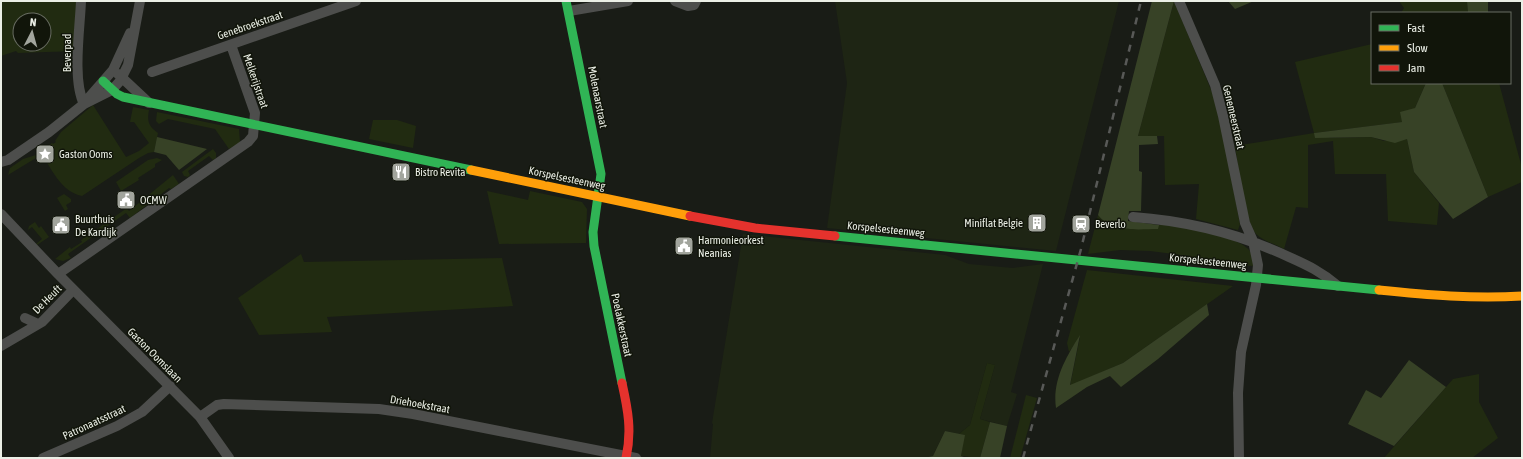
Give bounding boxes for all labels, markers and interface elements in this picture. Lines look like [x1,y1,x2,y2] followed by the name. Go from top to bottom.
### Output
[216,8,284,42] street label: Genebroekstraat
[12,12,52,52] north arrow
[1371,12,1511,84] legend
[29,16,37,28] text: N
[1407,21,1425,35] text: Fast
[61,34,73,72] street label: Beverpad
[1407,41,1428,55] text: Slow
[241,52,271,110] street label: Melkerijstraat
[1407,61,1425,75] text: Jam
[586,65,610,129] street label: Molenaarstraat
[1221,84,1247,150] street label: Genemeerstraat
[34,143,56,165] place icon: Gaston Ooms
[59,148,112,160] place label: Gaston Ooms
[390,161,412,183] restaurant icon: Bistro Revita
[528,164,607,192] street label: Korspelsesteenweg
[415,166,465,178] place label: Bistro Revita
[115,189,137,211] public building icon: OCMW
[140,194,167,206] place label: OCMW
[1026,212,1048,234] building icon: Miniflat Belgie
[75,213,116,238] place label: Buurthuis De Kardijk
[1070,213,1092,235] station icon: Beverlo
[50,214,72,236] public building icon: Buurthuis De Kardijk
[964,217,1023,229] place label: Miniflat Belgie
[1095,218,1126,230] place label: Beverlo
[847,219,926,239] street label: Korspelsesteenweg
[698,234,764,259] place label: Harmonieorkest Neanias
[673,235,695,257] public building icon: Harmonieorkest Neanias
[1169,251,1248,271] street label: Korspelsesteenweg
[30,282,64,316] street label: De Heuft
[609,292,635,358] street label: Poelakkerstraat
[125,325,185,385] street label: Gaston Oomslaan
[389,393,451,415] street label: Driehoekstraat
[61,402,127,442] street label: Patronaatsstraat

